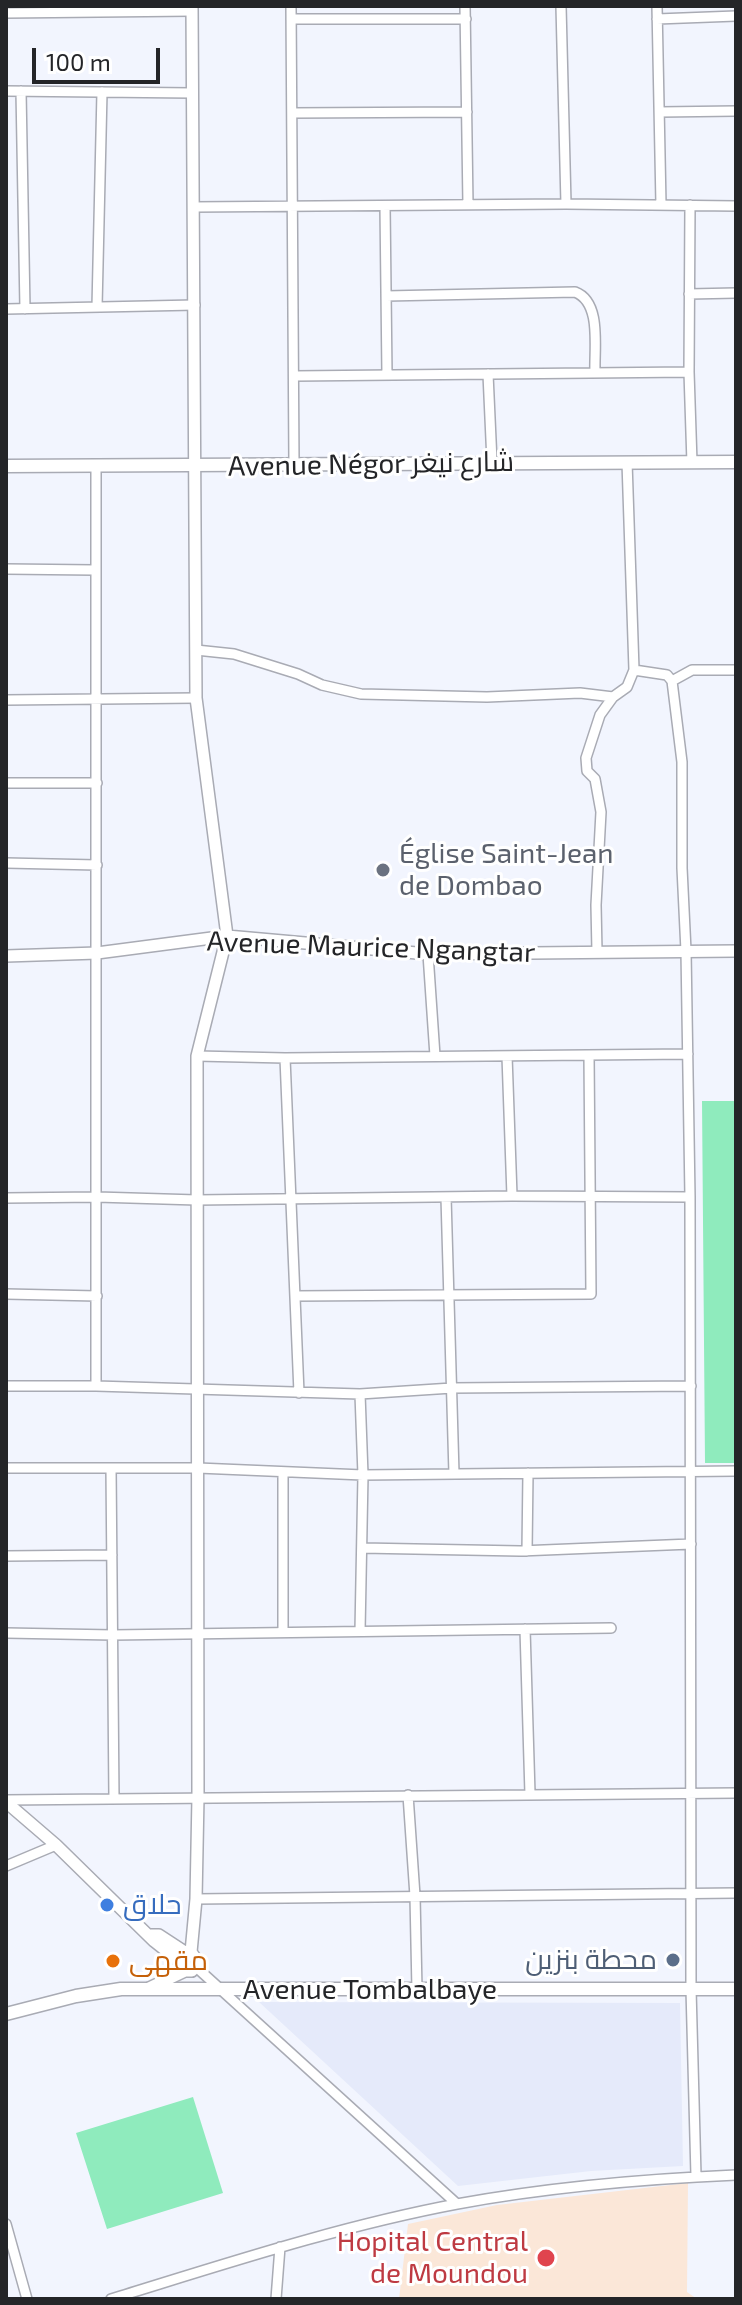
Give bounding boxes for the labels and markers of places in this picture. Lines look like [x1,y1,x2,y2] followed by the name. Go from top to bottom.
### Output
[399,837,614,903] place label: Église Saint-Jean de Dombao
[374,861,392,879] marker: Église Saint-Jean de Dombao
[123,1888,181,1922] place label: حلاق
[98,1896,116,1914] marker: حلاق
[525,1943,657,1977] place label: محطة بنزين
[129,1944,208,1978] place label: مقهى
[664,1951,682,1969] marker: محطة بنزين
[104,1952,122,1970] marker: مقهى
[337,2225,528,2291] place label: Hopital Central de Moundou
[535,2247,557,2269] marker: Hopital Central de Moundou

